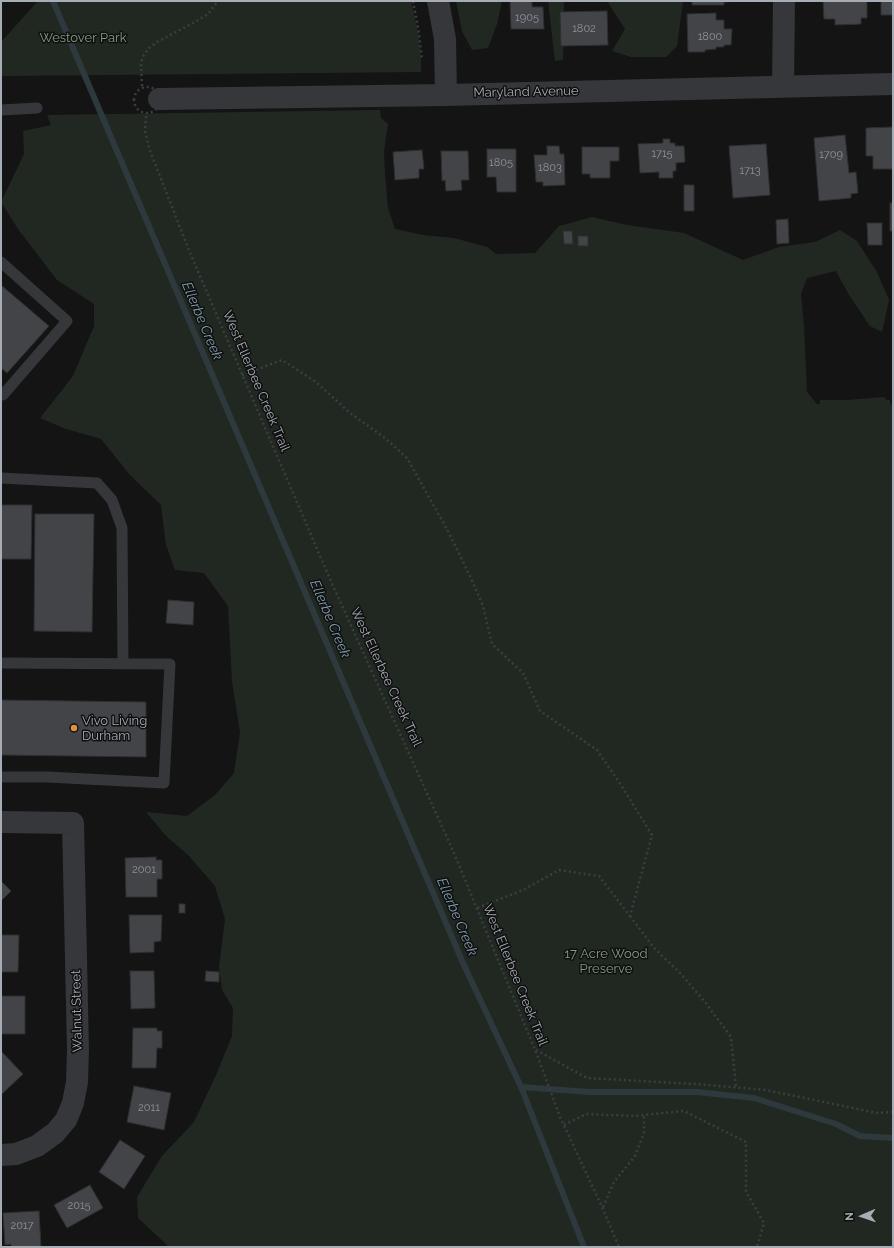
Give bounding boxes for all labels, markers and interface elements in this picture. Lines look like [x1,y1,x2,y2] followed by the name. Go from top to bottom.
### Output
[515,11,539,25] house number: 1905
[572,22,596,36] house number: 1802
[39,30,127,46] park label: Westover Park
[698,30,722,44] house number: 1800
[473,83,579,101] street label: Maryland Avenue
[651,147,673,161] house number: 1715
[819,148,843,162] house number: 1709
[489,156,513,170] house number: 1805
[538,161,562,175] house number: 1803
[739,164,761,178] house number: 1713
[178,279,226,363] water label: Ellerbe Creek
[219,308,293,454] street label: West Ellerbee Creek Trail
[306,577,354,661] water label: Ellerbe Creek
[347,605,425,749] street label: West Ellerbee Creek Trail
[82,713,147,744] place label: Vivo Living Durham
[69,723,79,733] marker: Vivo Living Durham
[132,863,156,877] house number: 2001
[433,875,481,959] water label: Ellerbe Creek
[479,902,551,1048] street label: West Ellerbee Creek Trail
[564,946,648,977] park label: 17 Acre Wood Preserve
[68,970,86,1052] street label: Walnut Street
[138,1101,160,1115] house number: 2011
[842,1196,882,1236] north arrow
[67,1199,91,1213] house number: 2015
[843,1212,856,1221] text: N
[11,1219,33,1233] house number: 2017

